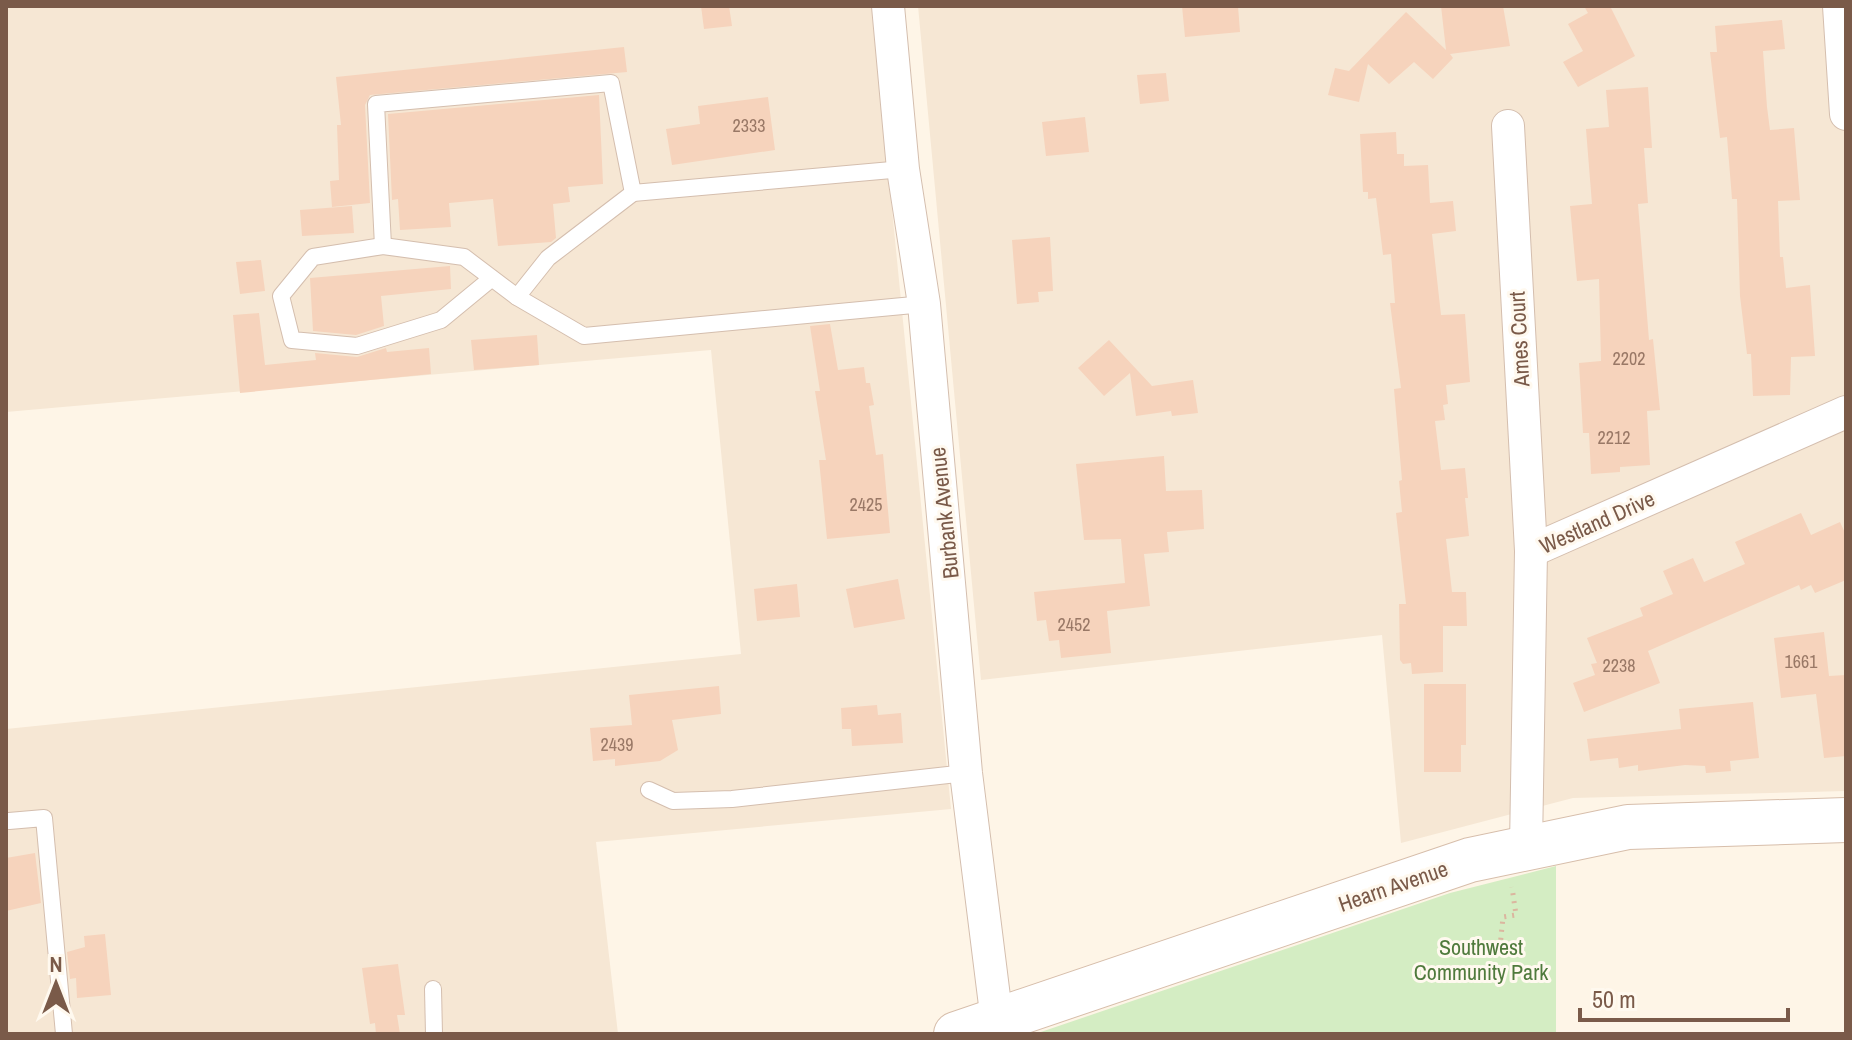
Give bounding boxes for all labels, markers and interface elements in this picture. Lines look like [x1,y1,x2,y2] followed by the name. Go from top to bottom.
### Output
[733,113,765,138] house number: 2333
[1502,291,1537,388] street label: Ames Court
[1613,346,1645,371] house number: 2202
[1598,425,1630,450] house number: 2212
[922,446,966,580] street label: Burbank Avenue
[1535,483,1659,561] street label: Westland Drive
[850,492,882,517] house number: 2425
[1058,612,1090,637] house number: 2452
[1785,649,1818,674] house number: 1661
[1603,653,1635,678] house number: 2238
[601,732,633,757] house number: 2439
[1334,853,1452,919] street label: Hearn Avenue
[1414,932,1549,987] park label: Southwest Community Park
[16,944,96,1024] north arrow
[49,949,63,979] text: N
[1580,972,1788,1022] scale bar
[1592,983,1636,1015] text: 50 m

